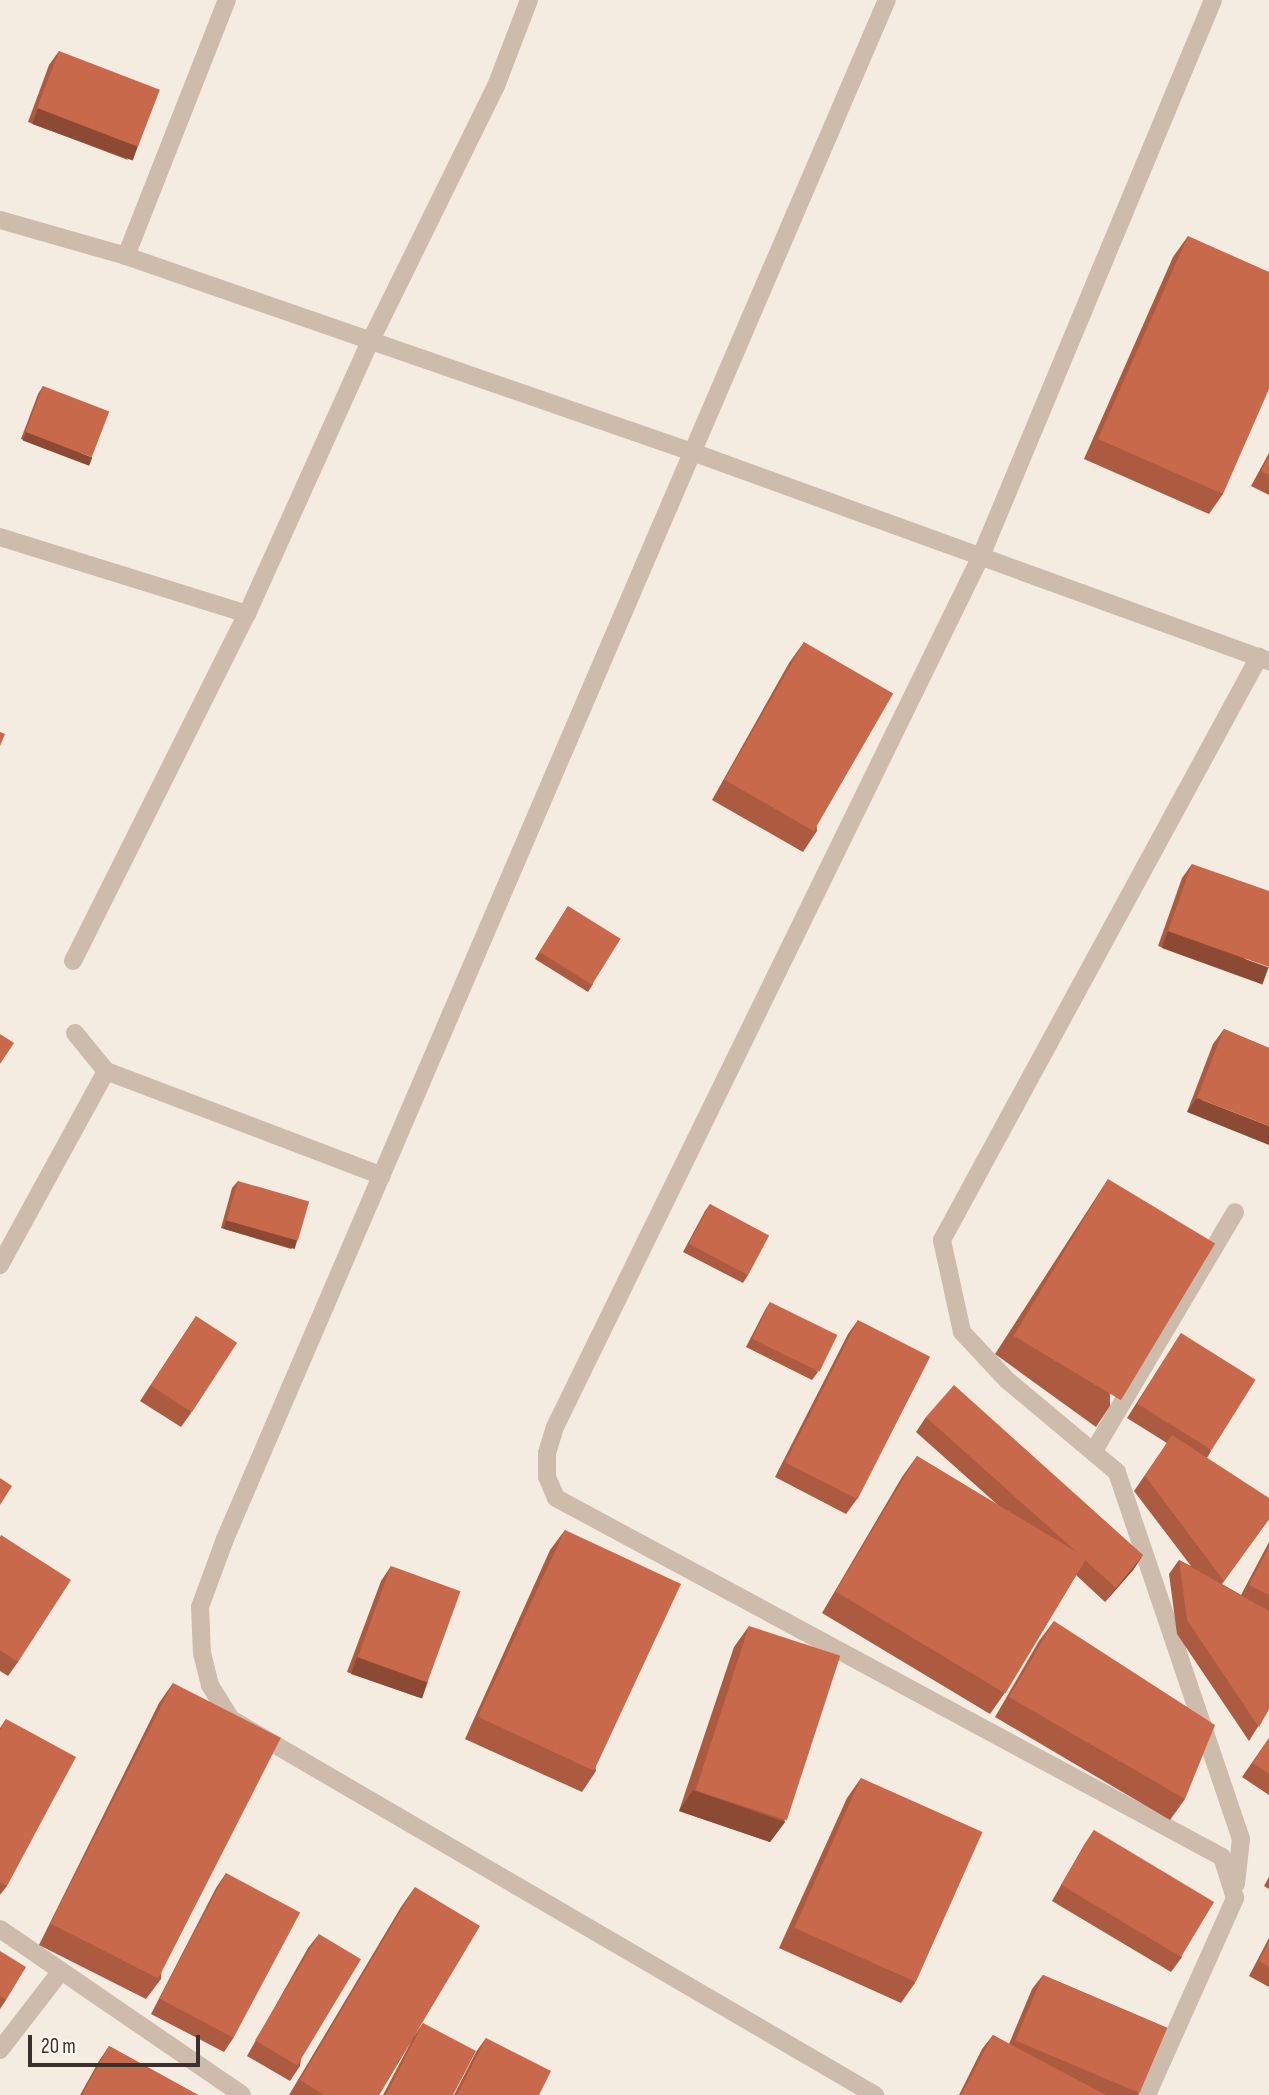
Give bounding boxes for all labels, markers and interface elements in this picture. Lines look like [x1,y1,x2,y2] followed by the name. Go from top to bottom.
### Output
[32,2022,203,2066] scale bar
[41,2034,76,2059] text: 20 m

